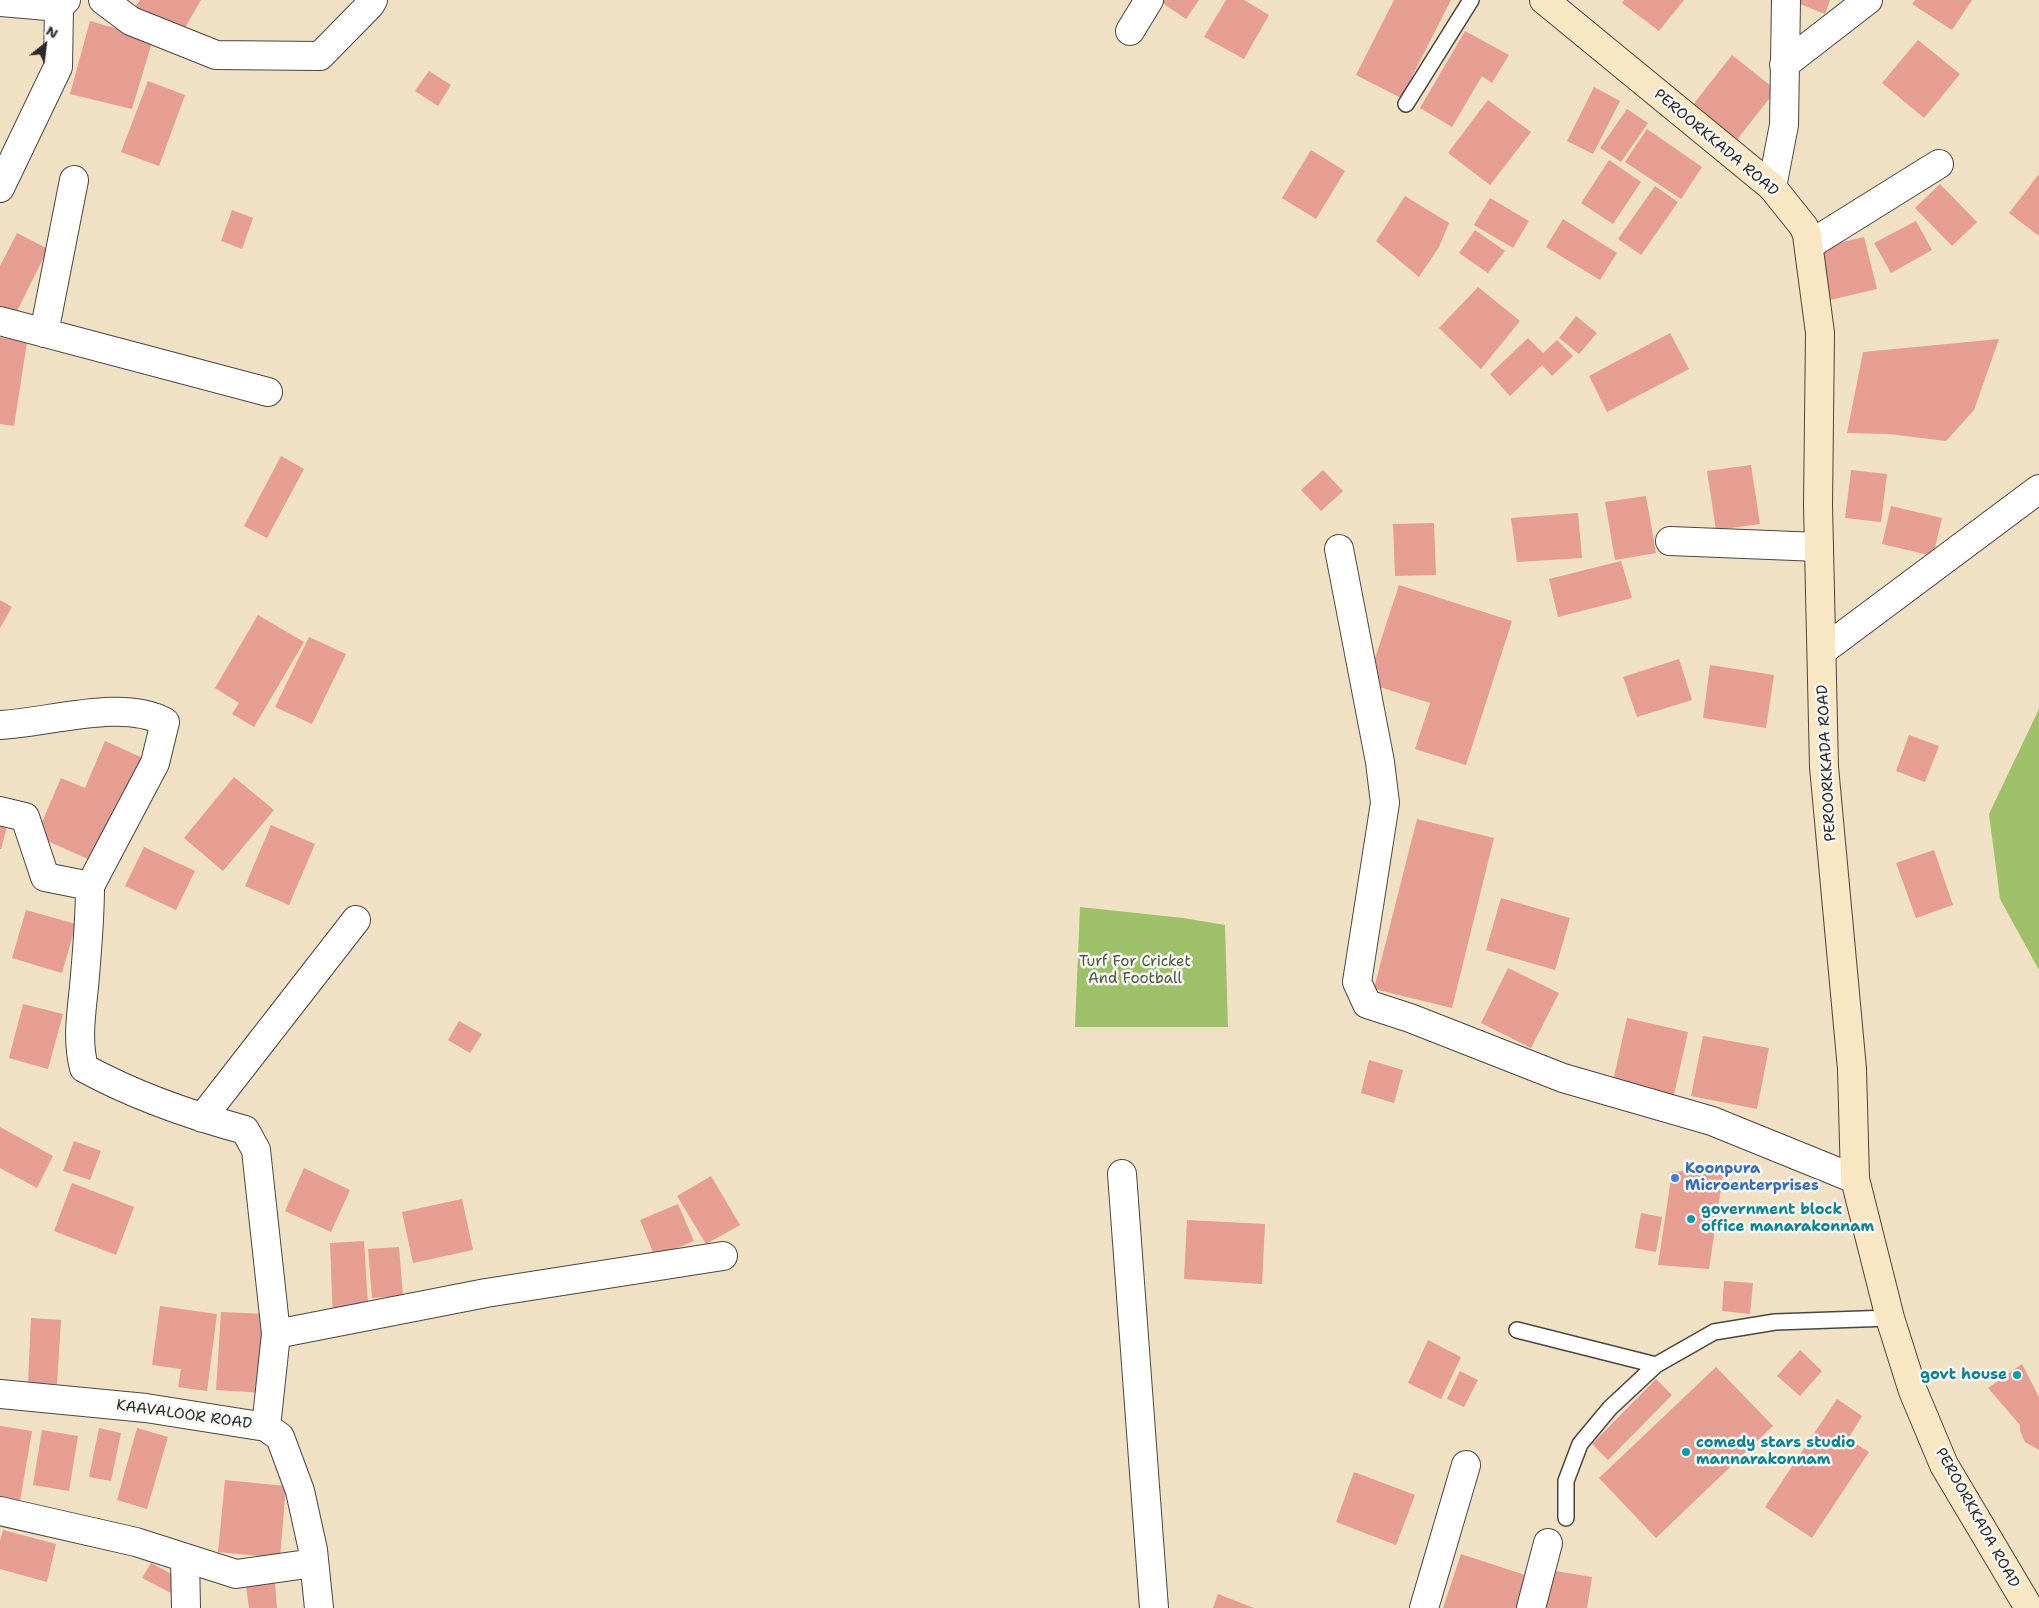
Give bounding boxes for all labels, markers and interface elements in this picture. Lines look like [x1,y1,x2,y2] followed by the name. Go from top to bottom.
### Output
[20,20,70,70] north arrow
[43,21,61,42] text: N
[1650,86,1782,200] street label: PEROORKKADA ROAD
[1814,684,1840,842] street label: PEROORKKADA ROAD
[1079,953,1191,988] park label: Turf For Cricket And Football
[1685,1160,1819,1195] place label: Koonpura Microenterprises
[1669,1172,1681,1184] marker: Koonpura Microenterprises
[1701,1201,1874,1236] place label: government block office manarakonnam
[1685,1213,1697,1225] marker: government block office manarakonnam
[1920,1366,2007,1384] place label: govt house
[2011,1369,2023,1381] marker: govt house
[115,1397,253,1433] street label: KAAVALOOR ROAD
[1696,1434,1855,1469] place label: comedy stars studio mannarakonnam
[1931,1445,2023,1591] street label: PEROORKKADA ROAD
[1680,1446,1692,1458] marker: comedy stars studio mannarakonnam

